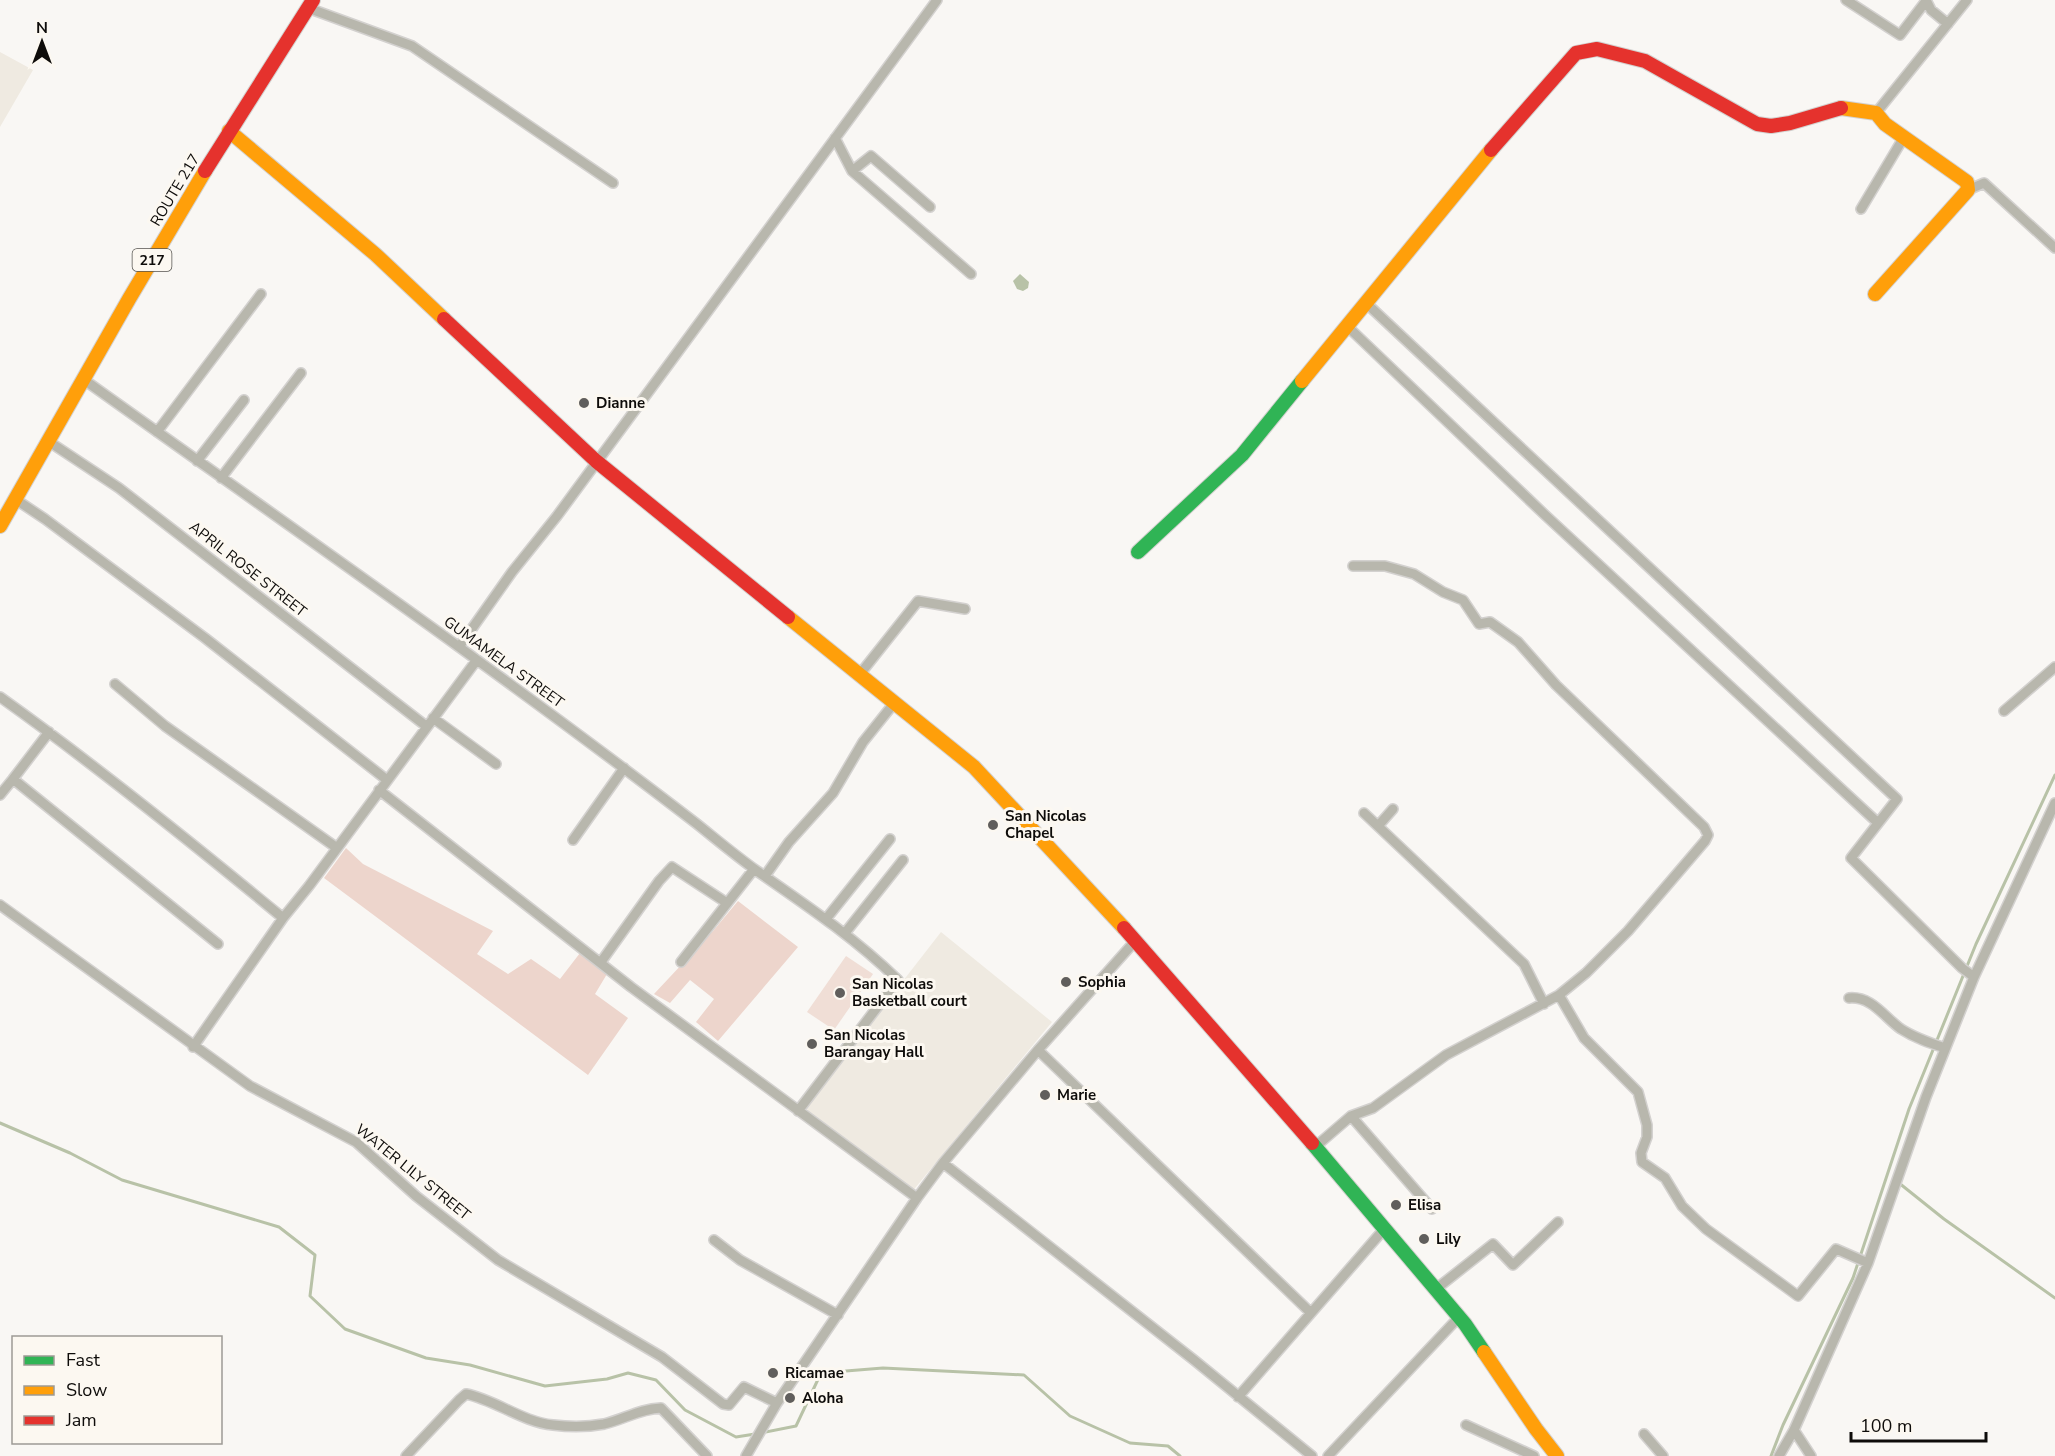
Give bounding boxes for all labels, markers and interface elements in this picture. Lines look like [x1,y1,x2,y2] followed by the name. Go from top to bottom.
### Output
[12,12,72,72] north arrow
[36,17,48,39] text: N
[146,150,204,230] street label: ROUTE 217
[132,249,172,271] road number: 217
[596,393,645,413] place label: Dianne
[577,396,591,410] marker: Dianne
[185,517,311,621] street label: APRIL ROSE STREET
[440,612,568,712] street label: GUMAMELA STREET
[1005,806,1086,843] place label: San Nicolas Chapel
[986,818,1000,832] marker: San Nicolas Chapel
[1078,972,1126,992] place label: Sophia
[852,974,967,1011] place label: San Nicolas Basketball court
[1059,975,1073,989] marker: Sophia
[833,986,847,1000] marker: San Nicolas Basketball court
[824,1025,924,1062] place label: San Nicolas Barangay Hall
[805,1037,819,1051] marker: San Nicolas Barangay Hall
[1057,1085,1096,1105] place label: Marie
[1038,1088,1052,1102] marker: Marie
[351,1119,475,1225] street label: WATER LILY STREET
[1408,1195,1441,1215] place label: Elisa
[1389,1198,1403,1212] marker: Elisa
[1436,1229,1461,1249] place label: Lily
[1417,1232,1431,1246] marker: Lily
[12,1336,222,1444] legend
[66,1348,101,1372] text: Fast
[785,1363,844,1383] place label: Ricamae
[766,1366,780,1380] marker: Ricamae
[66,1378,107,1402] text: Slow
[802,1388,844,1408] place label: Aloha
[783,1391,797,1405] marker: Aloha
[1851,1405,1986,1443] scale bar
[65,1408,97,1432] text: Jam
[1860,1414,1912,1438] text: 100 m

